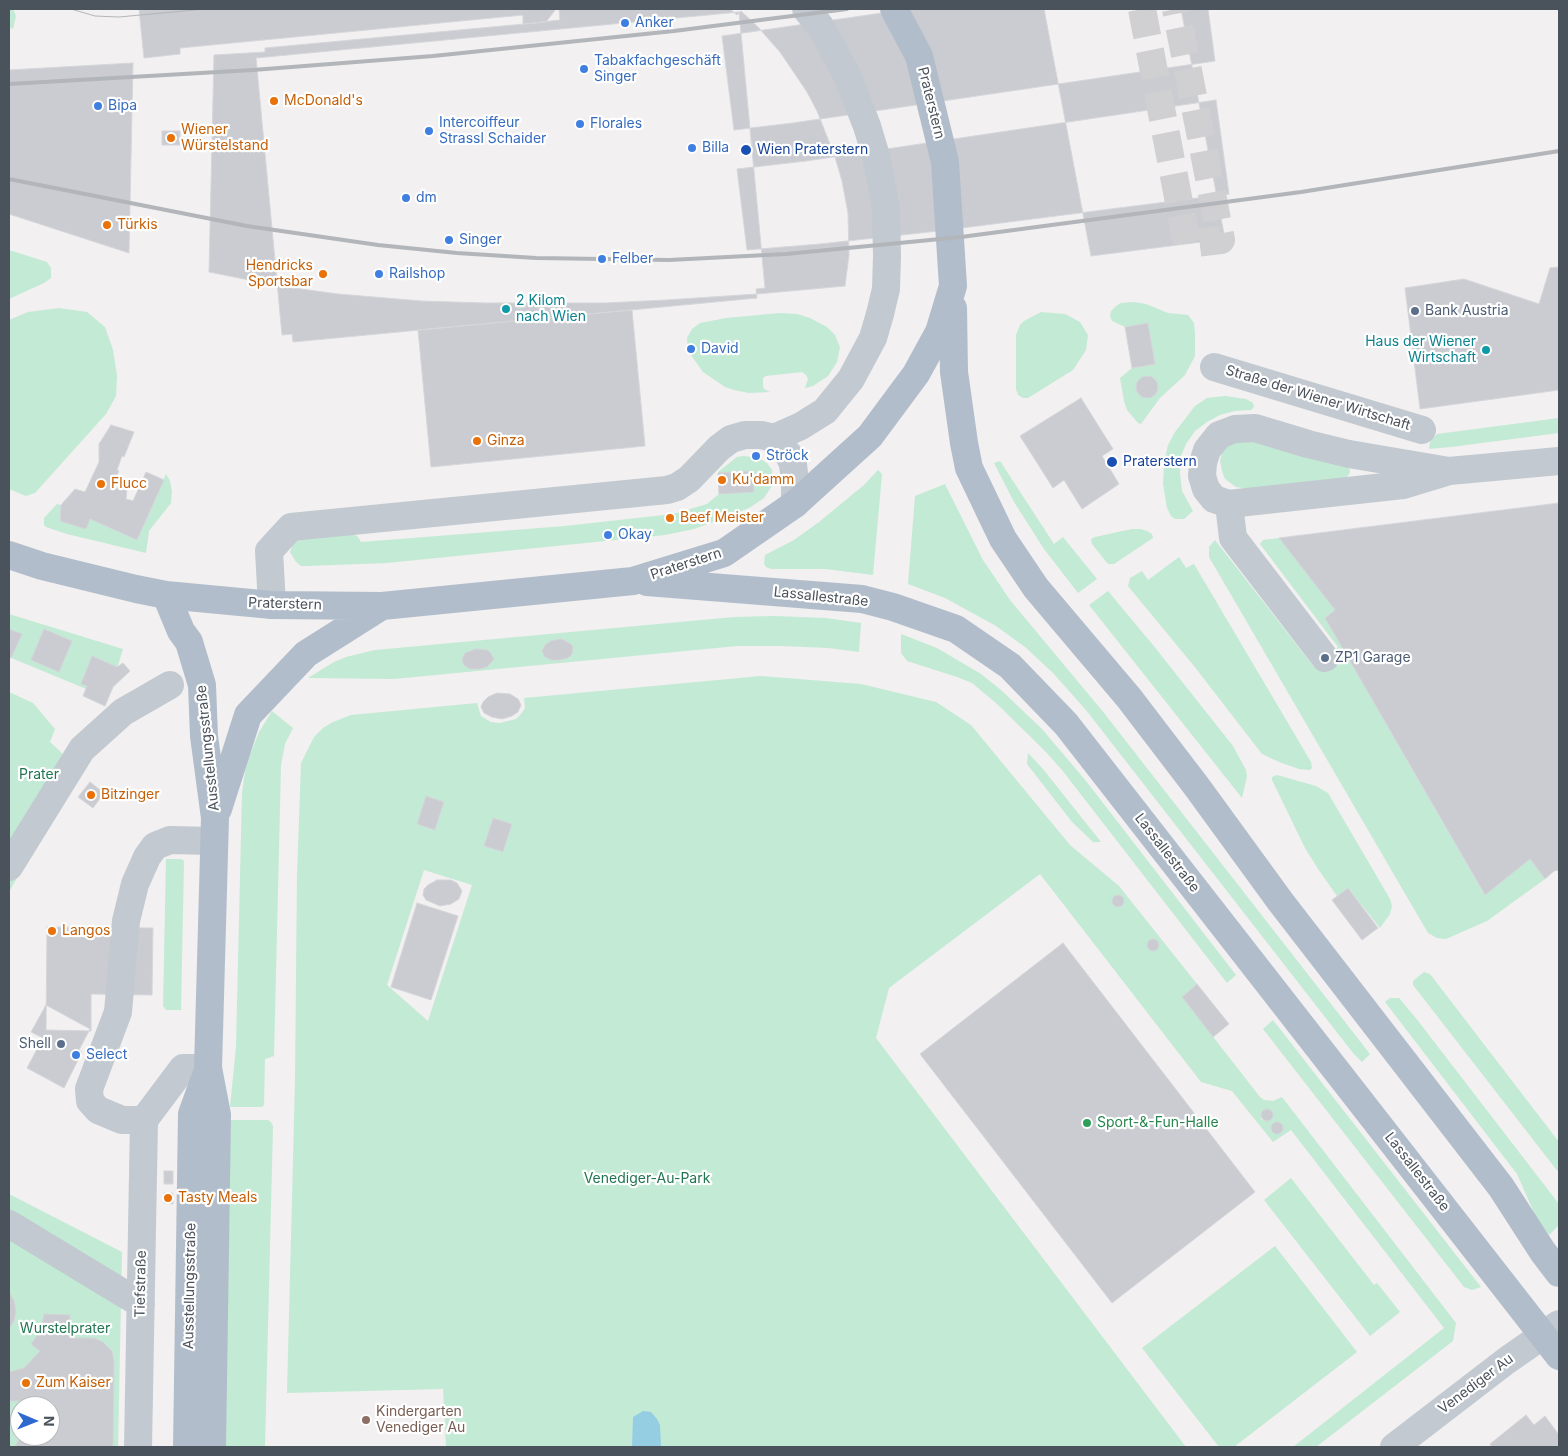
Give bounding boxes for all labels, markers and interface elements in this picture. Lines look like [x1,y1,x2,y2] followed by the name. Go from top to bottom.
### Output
[635,15,674,31] place label: Anker
[619,17,631,29] marker: Anker
[594,53,721,85] place label: Tabakfachgeschäft Singer
[578,63,590,75] marker: Tabakfachgeschäft Singer
[914,65,948,141] street label: Praterstern
[284,93,363,109] place label: McDonald's
[268,95,280,107] marker: McDonald's
[108,98,137,114] place label: Bipa
[92,100,104,112] marker: Bipa
[439,115,546,148] place label: Intercoiffeur Strassl Schaider
[590,116,642,132] place label: Florales
[574,118,586,130] marker: Florales
[181,122,268,154] place label: Wiener Würstelstand
[423,125,435,137] marker: Intercoiffeur Strassl Schaider
[165,132,177,144] marker: Wiener Würstelstand
[702,140,729,156] place label: Billa
[686,142,698,154] marker: Billa
[757,142,868,158] place label: Wien Praterstern
[739,143,753,157] marker: Wien Praterstern
[416,190,437,206] place label: dm
[400,192,412,204] marker: dm
[117,217,158,233] place label: Türkis
[101,219,113,231] marker: Türkis
[459,232,502,248] place label: Singer
[443,234,455,246] marker: Singer
[612,251,653,267] place label: Felber
[596,253,608,265] marker: Felber
[246,258,313,290] place label: Hendricks Sportsbar
[389,266,445,282] place label: Railshop
[317,268,329,280] marker: Hendricks Sportsbar
[373,268,385,280] marker: Railshop
[516,293,586,326] place label: 2 Kilom nach Wien
[500,303,512,315] marker: 2 Kilom nach Wien
[1425,303,1509,319] place label: Bank Austria
[1409,305,1421,317] marker: Bank Austria
[1365,334,1476,367] place label: Haus der Wiener Wirtschaft
[701,341,739,357] place label: David
[685,343,697,355] marker: David
[1480,344,1492,356] marker: Haus der Wiener Wirtschaft
[1224,362,1412,434] street label: Straße der Wiener Wirtschaft
[487,433,525,449] place label: Ginza
[471,435,483,447] marker: Ginza
[766,448,809,464] place label: Ströck
[750,450,762,462] marker: Ströck
[1123,454,1197,470] place label: Praterstern
[1105,455,1119,469] marker: Praterstern
[732,472,794,488] place label: Ku'damm
[716,474,728,486] marker: Ku'damm
[111,476,147,492] place label: Flucc
[95,478,107,490] marker: Flucc
[680,510,764,526] place label: Beef Meister
[664,512,676,524] marker: Beef Meister
[618,527,652,543] place label: Okay
[602,529,614,541] marker: Okay
[648,545,724,583] street label: Praterstern
[773,584,869,610] street label: Lassallestraße
[248,594,322,614] street label: Praterstern
[1335,650,1411,666] place label: ZP1 Garage
[1319,652,1331,664] marker: ZP1 Garage
[193,684,223,812] street label: Ausstellungsstraße
[19,767,59,783] park label: Prater
[101,787,160,803] place label: Bitzinger
[85,789,97,801] marker: Bitzinger
[1131,810,1203,896] street label: Lassallestraße
[62,923,110,939] place label: Langos
[46,925,58,937] marker: Langos
[19,1036,51,1052] place label: Shell
[55,1038,67,1050] marker: Shell
[86,1047,127,1063] place label: Select
[70,1049,82,1061] marker: Select
[1097,1115,1219,1131] place label: Sport-&-Fun-Halle
[1081,1117,1093,1129] marker: Sport-&-Fun-Halle
[1381,1129,1453,1215] street label: Lassallestraße
[584,1171,710,1187] park label: Venediger-Au-Park
[178,1190,258,1206] place label: Tasty Meals
[162,1192,174,1204] marker: Tasty Meals
[180,1223,200,1349] street label: Ausstellungsstraße
[132,1250,150,1318] street label: Tiefstraße
[20,1321,110,1337] park label: Wurstelprater
[1435,1350,1517,1418] street label: Venediger Au
[36,1375,111,1391] place label: Zum Kaiser
[20,1377,32,1389] marker: Zum Kaiser
[10,1396,60,1446] north arrow
[376,1404,465,1436] place label: Kindergarten Venediger Au
[360,1414,372,1426] marker: Kindergarten Venediger Au
[41,1416,58,1427] text: N

